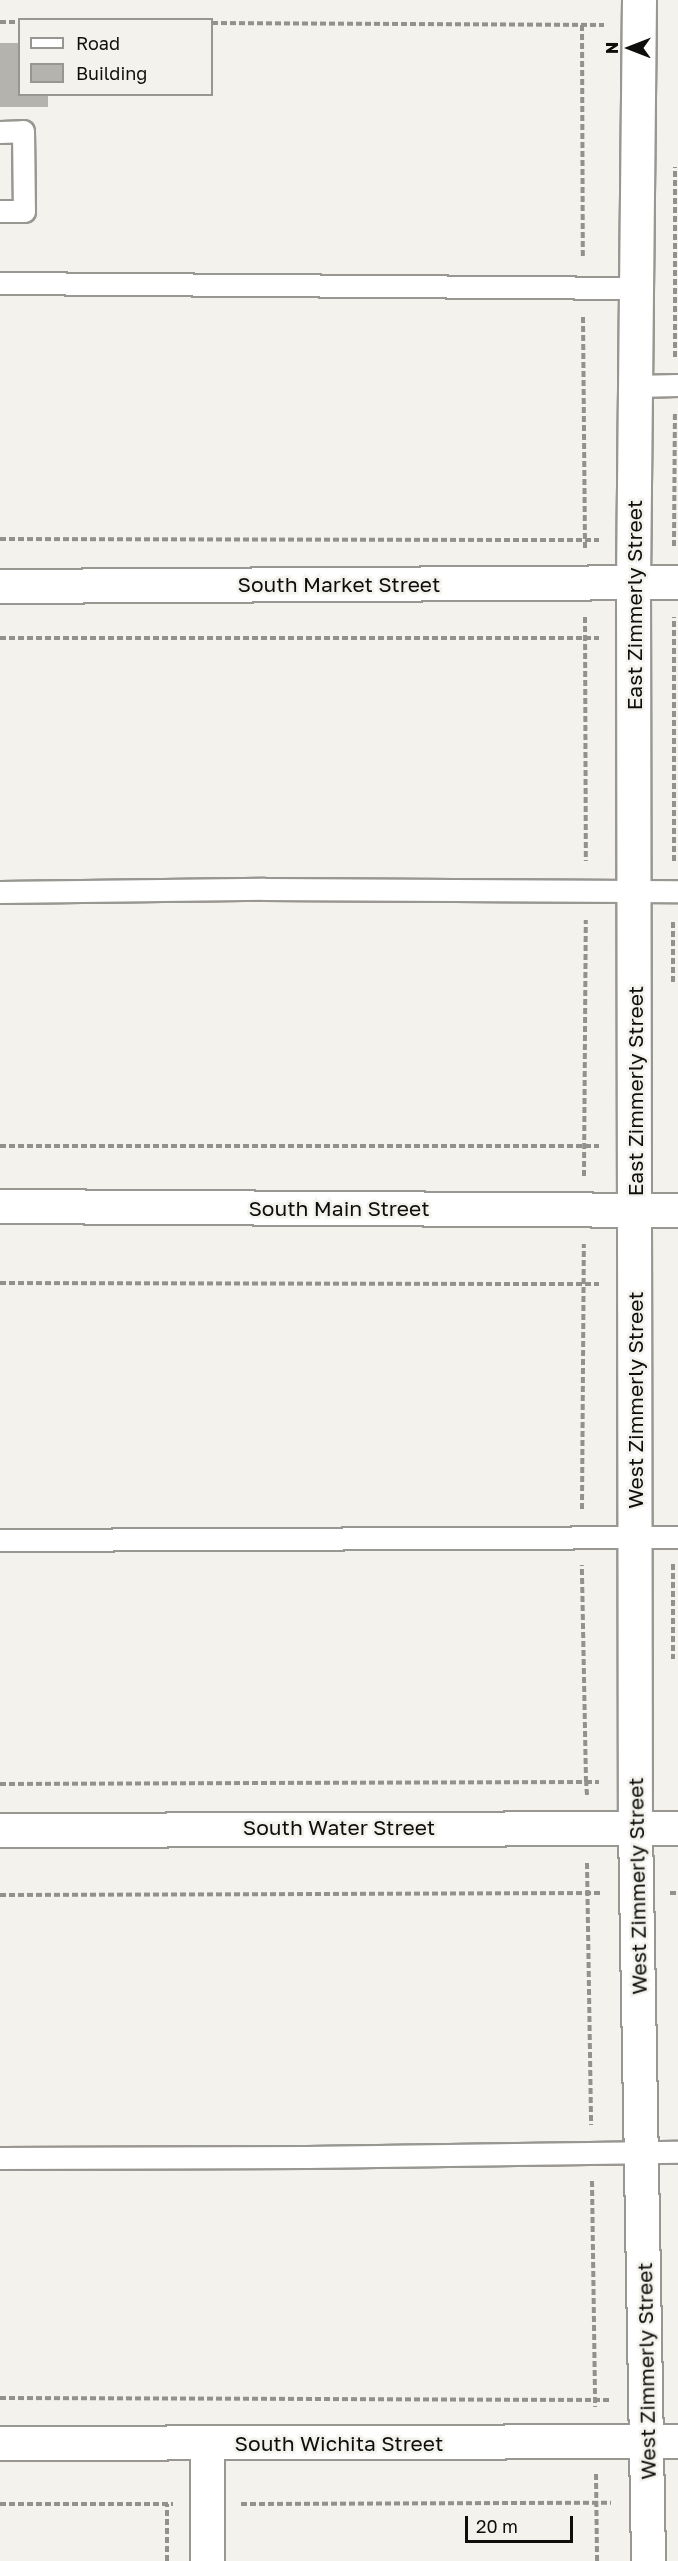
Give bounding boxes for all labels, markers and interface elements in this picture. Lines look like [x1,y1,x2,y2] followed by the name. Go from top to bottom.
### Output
[18,18,213,96] legend
[600,18,660,78] north arrow
[76,32,120,54] text: Road
[602,42,622,54] text: N
[76,62,147,84] text: Building
[621,500,647,710] street label: East Zimmerly Street
[238,571,440,597] street label: South Market Street
[622,986,648,1196] street label: East Zimmerly Street
[248,1195,430,1221] street label: South Main Street
[622,1291,648,1509] street label: West Zimmerly Street
[623,1777,651,1995] street label: West Zimmerly Street
[243,1814,435,1840] street label: South Water Street
[632,2262,660,2480] street label: West Zimmerly Street
[235,2430,443,2456] street label: South Wichita Street
[468,2504,576,2542] scale bar
[476,2515,518,2537] text: 20 m

